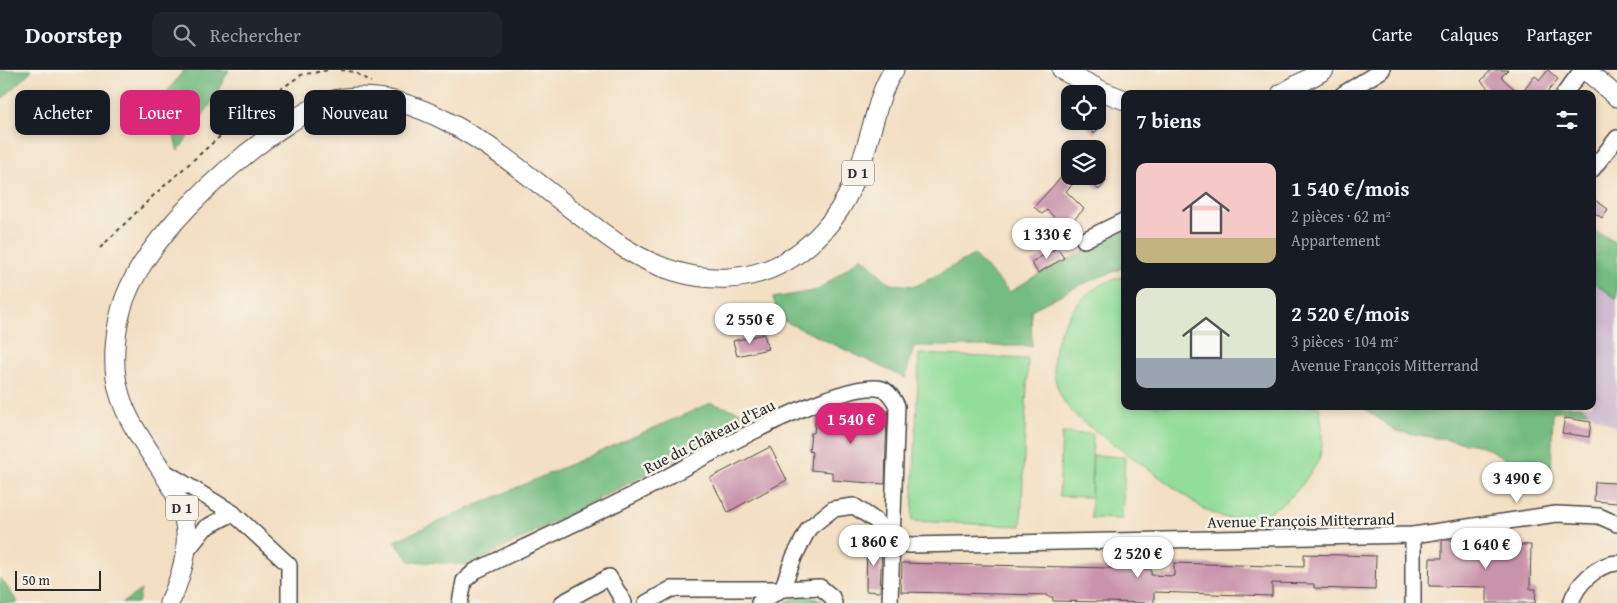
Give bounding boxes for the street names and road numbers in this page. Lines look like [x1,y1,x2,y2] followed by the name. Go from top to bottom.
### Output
[842,160,874,186] road number: D 1
[639,392,779,480] street label: Rue du Château d'Eau
[166,496,198,520] road number: D 1
[1207,506,1395,534] street label: Avenue François Mitterrand

